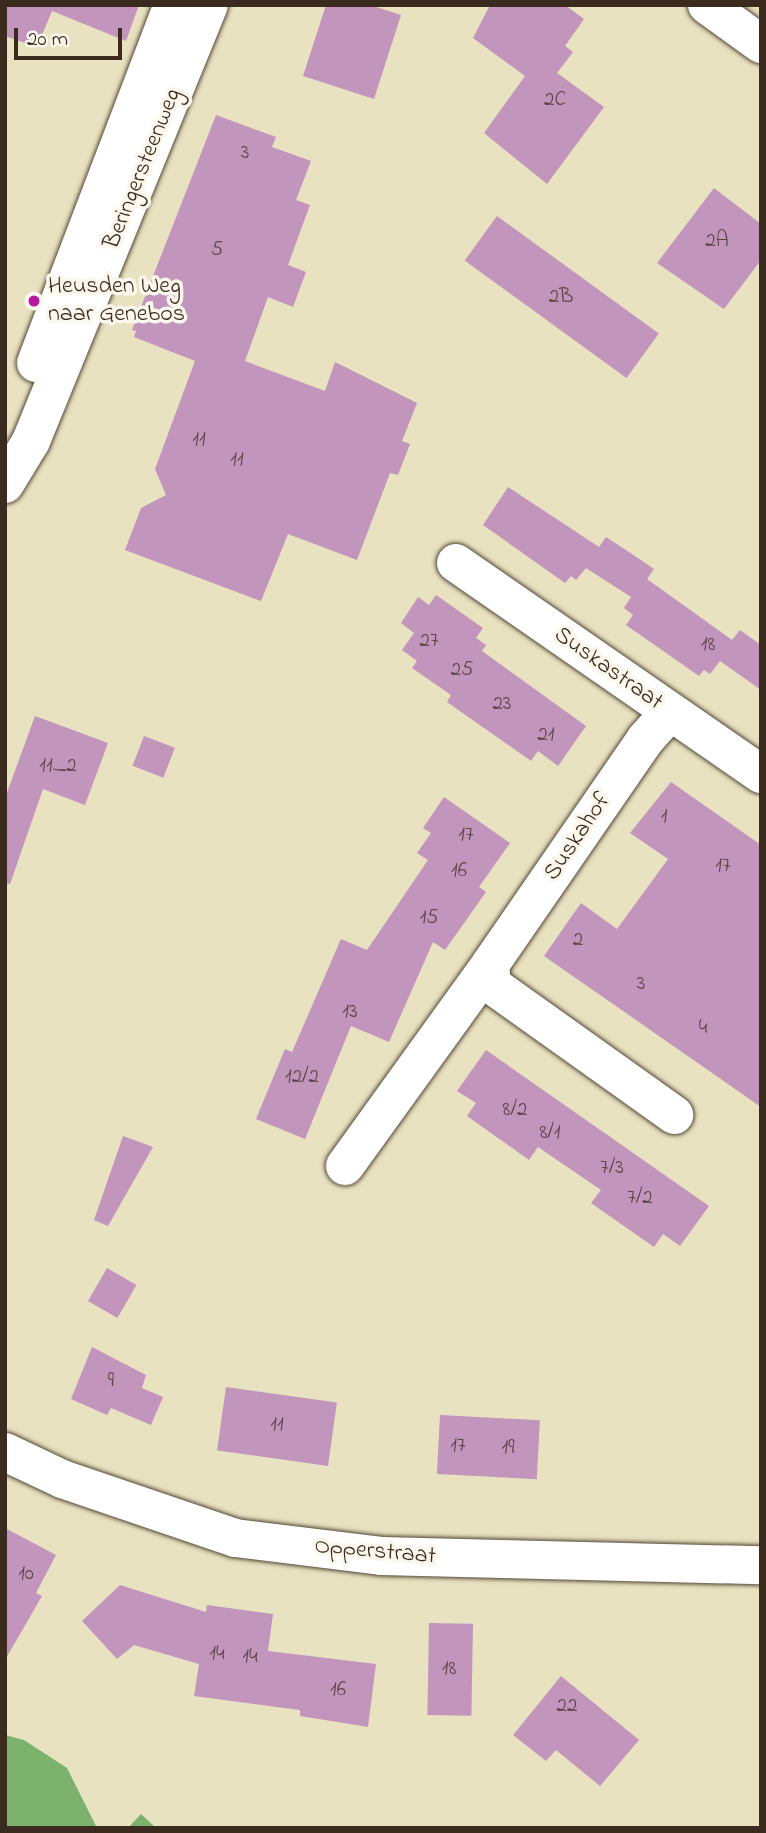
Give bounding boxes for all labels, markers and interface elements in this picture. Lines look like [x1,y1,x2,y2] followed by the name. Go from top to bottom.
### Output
[18,14,126,58] scale bar
[27,25,68,55] text: 20 m
[98,85,188,253] street label: Beringersteenweg
[544,87,566,113] house number: 2C
[241,140,249,166] house number: 3
[705,228,729,254] house number: 2A
[211,237,223,263] house number: 5
[48,273,185,329] place label: Heusden Weg naar Genebos
[549,284,573,310] house number: 2B
[26,293,42,309] marker: Heusden Weg naar Genebos
[192,427,206,453] house number: 11
[230,447,244,473] house number: 11
[548,621,668,717] street label: Suskastraat
[419,628,439,654] house number: 27
[701,632,715,658] house number: 18
[451,657,473,683] house number: 25
[492,691,512,717] house number: 23
[537,722,555,748] house number: 21
[39,753,77,779] house number: 11_2
[538,788,618,886] street label: Suskahof
[661,804,667,830] house number: 1
[458,822,474,848] house number: 17
[715,853,731,879] house number: 17
[451,858,467,884] house number: 16
[420,905,438,931] house number: 15
[573,927,583,953] house number: 2
[637,971,645,997] house number: 3
[342,999,358,1025] house number: 13
[699,1015,707,1041] house number: 4
[285,1064,319,1090] house number: 12/2
[503,1097,527,1123] house number: 8/2
[539,1120,561,1146] house number: 8/1
[600,1155,624,1181] house number: 7/3
[627,1185,653,1211] house number: 7/2
[108,1368,114,1394] house number: 9
[270,1412,284,1438] house number: 11
[450,1433,466,1459] house number: 17
[502,1435,514,1461] house number: 19
[313,1532,437,1572] street label: Opperstraat
[18,1561,34,1587] house number: 10
[209,1641,225,1667] house number: 14
[242,1644,258,1670] house number: 14
[442,1656,456,1682] house number: 18
[330,1677,346,1703] house number: 16
[557,1693,577,1719] house number: 22

